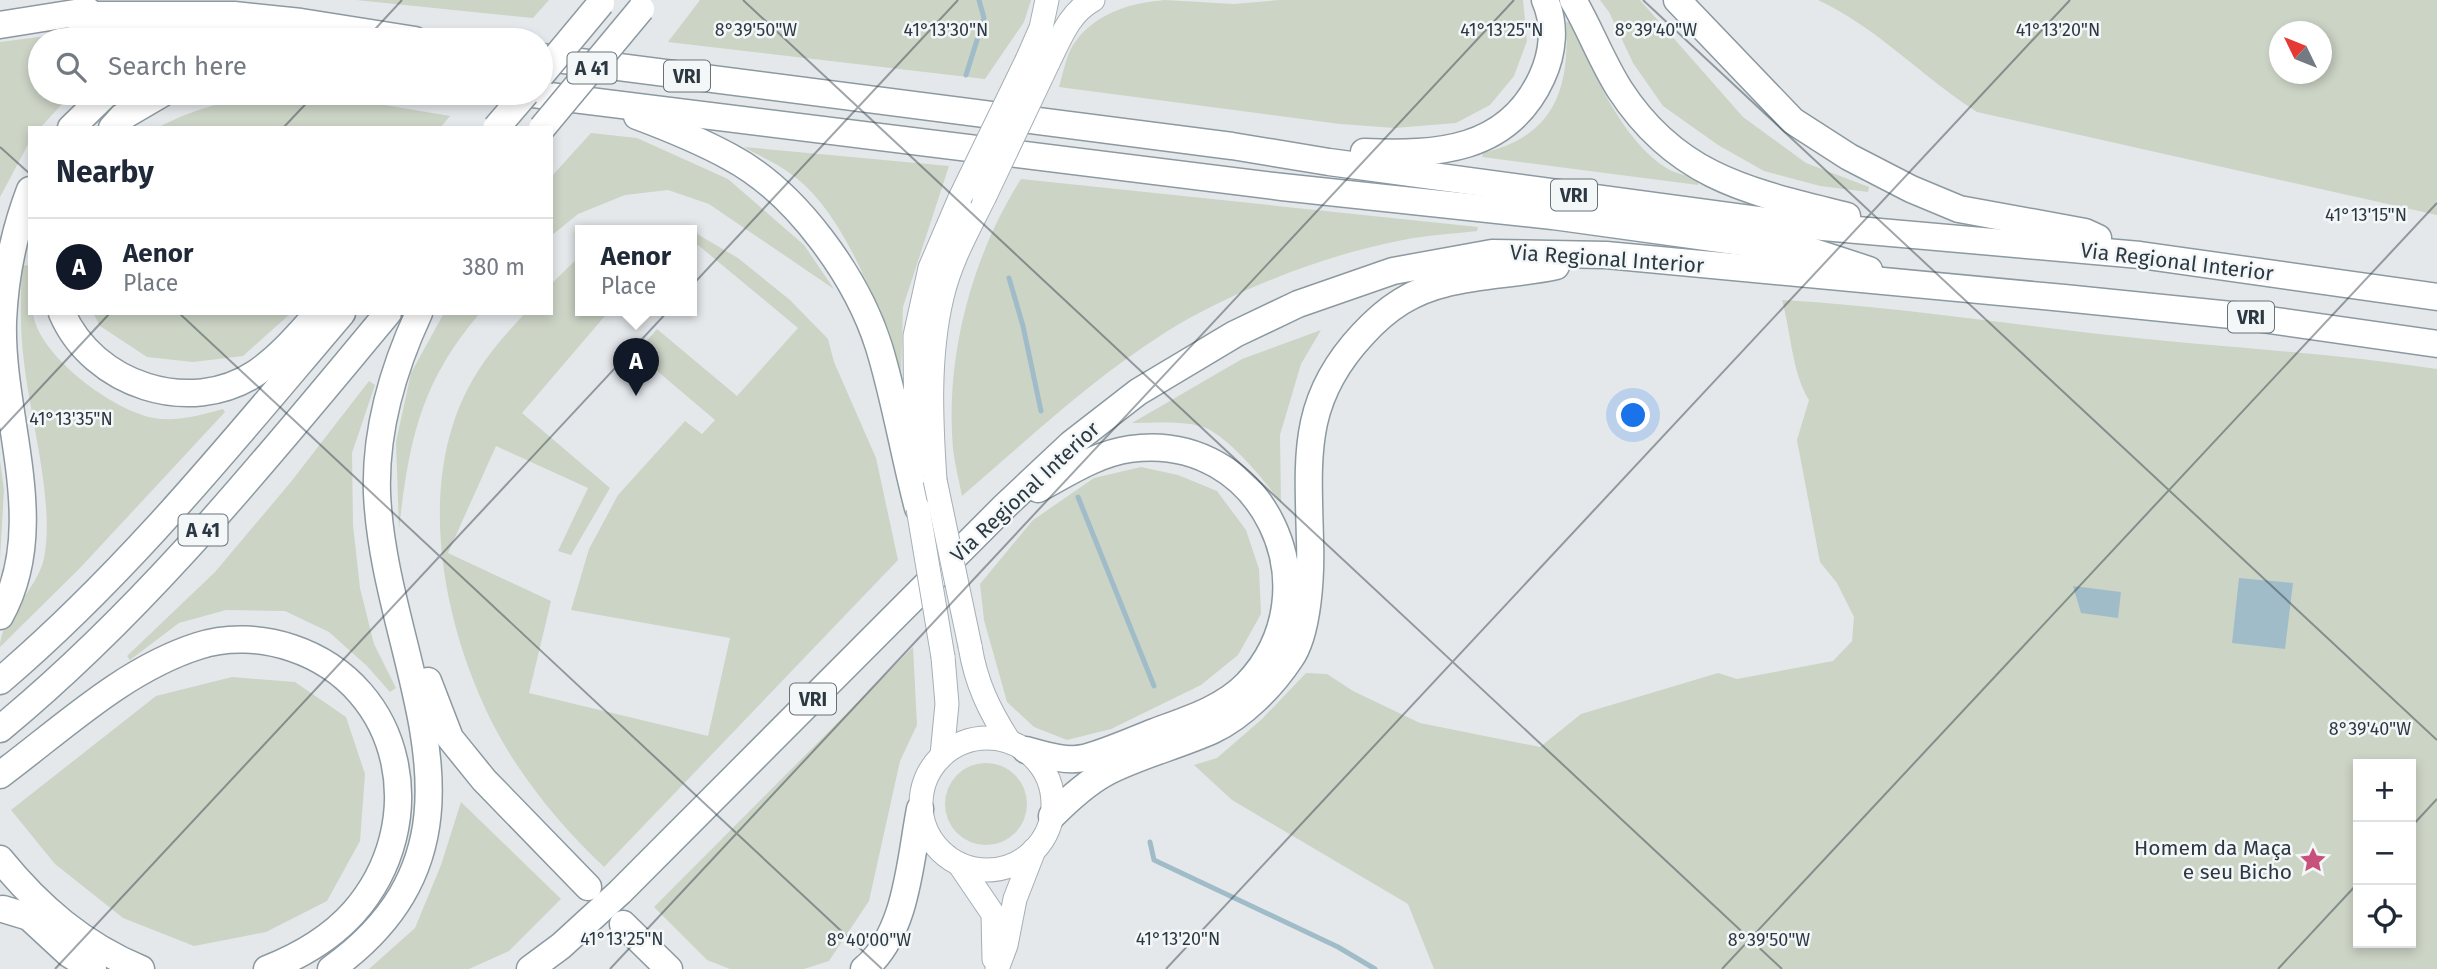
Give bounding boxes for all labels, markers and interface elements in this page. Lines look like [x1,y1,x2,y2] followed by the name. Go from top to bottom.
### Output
[715,19,797,41] text: 8°39'50"W
[904,19,988,41] text: 41°13'30"N
[1460,19,1544,41] text: 41°13'25"N
[1615,19,1697,41] text: 8°39'40"W
[2016,19,2100,41] text: 41°13'20"N
[2269,21,2332,84] north arrow
[28,28,553,105] search box
[52,48,90,86] icon: search
[108,51,247,82] text: Search here
[568,52,616,83] road number: A 41
[664,60,710,92] road number: VRI
[56,154,154,190] text: Nearby
[1551,180,1597,210] road number: VRI
[2325,204,2407,226] text: 41°13'15"N
[575,225,697,316] popup
[2079,237,2275,287] street label: Via Regional Interior
[123,238,193,269] text: Aenor
[1509,239,1705,279] street label: Via Regional Interior
[601,241,671,272] text: Aenor
[72,253,86,281] text: A
[462,253,525,281] text: 380 m
[123,269,178,297] text: Place
[601,272,656,300] text: Place
[2228,302,2274,332] road number: VRI
[613,338,659,396] pin: A
[1616,398,1650,432] your location
[29,408,113,430] text: 41°13'35"N
[945,416,1105,568] street label: Via Regional Interior
[178,514,228,545] road number: A 41
[790,684,836,714] road number: VRI
[2329,718,2411,740] text: 8°39'40"W
[2353,759,2416,948] map controls
[2353,759,2416,822] button: +
[2353,822,2416,885] button: −
[2134,835,2292,885] place label: Homem da Maça e seu Bicho
[2298,845,2328,875] place icon: Homem da Maça e seu Bicho
[2353,885,2416,948] button: locate
[580,928,664,950] text: 41°13'25"N
[1136,928,1220,950] text: 41°13'20"N
[827,929,911,951] text: 8°40'00"W
[1728,929,1810,951] text: 8°39'50"W

